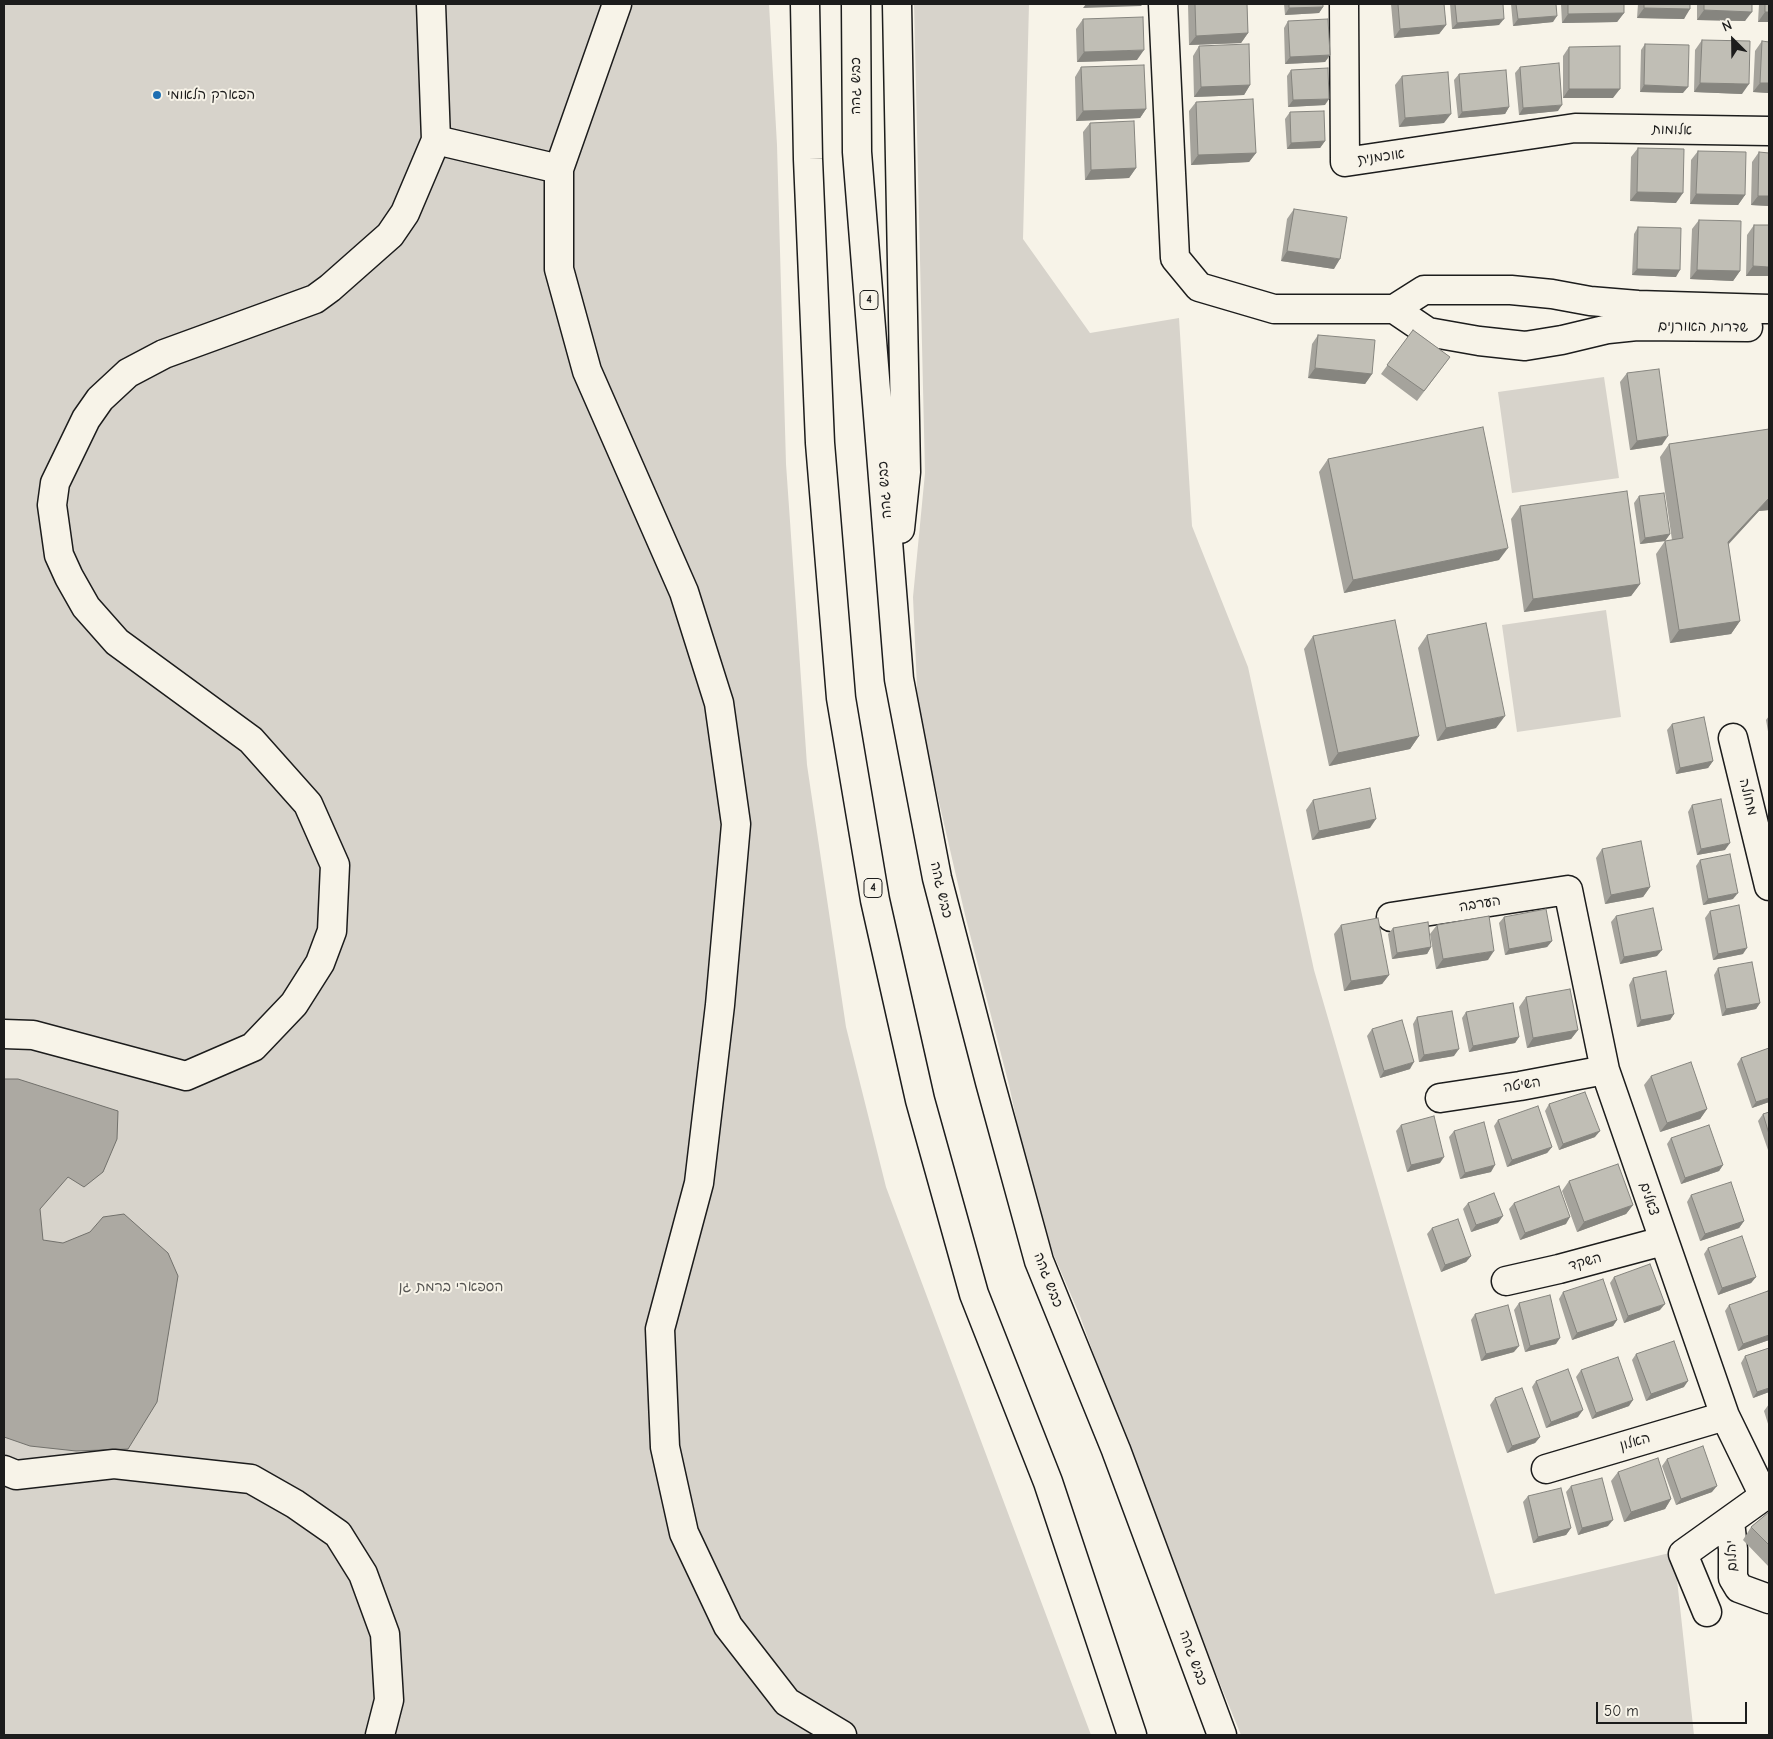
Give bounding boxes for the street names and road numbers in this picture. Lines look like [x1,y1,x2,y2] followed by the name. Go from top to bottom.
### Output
[848,57,864,115] street label: כביש גהה
[1652,121,1692,139] street label: אלומות
[1356,145,1406,169] street label: אוכמנית
[860,290,878,310] road number: 4
[1658,318,1748,336] street label: שדרות האורנים
[875,461,895,519] street label: כביש גהה
[1735,777,1761,817] street label: מחולה
[926,860,956,920] street label: כביש גהה
[864,878,882,898] road number: 4
[1458,892,1502,916] street label: הערבה
[1502,1074,1542,1096] street label: השיטה
[1635,1180,1663,1218] street label: צאלים
[1030,1250,1066,1310] street label: כביש גהה
[1567,1250,1603,1274] street label: השקד
[1618,1430,1652,1454] street label: האלון
[1723,1540,1741,1572] street label: יהלום
[1175,1628,1211,1688] street label: כביש גהה

